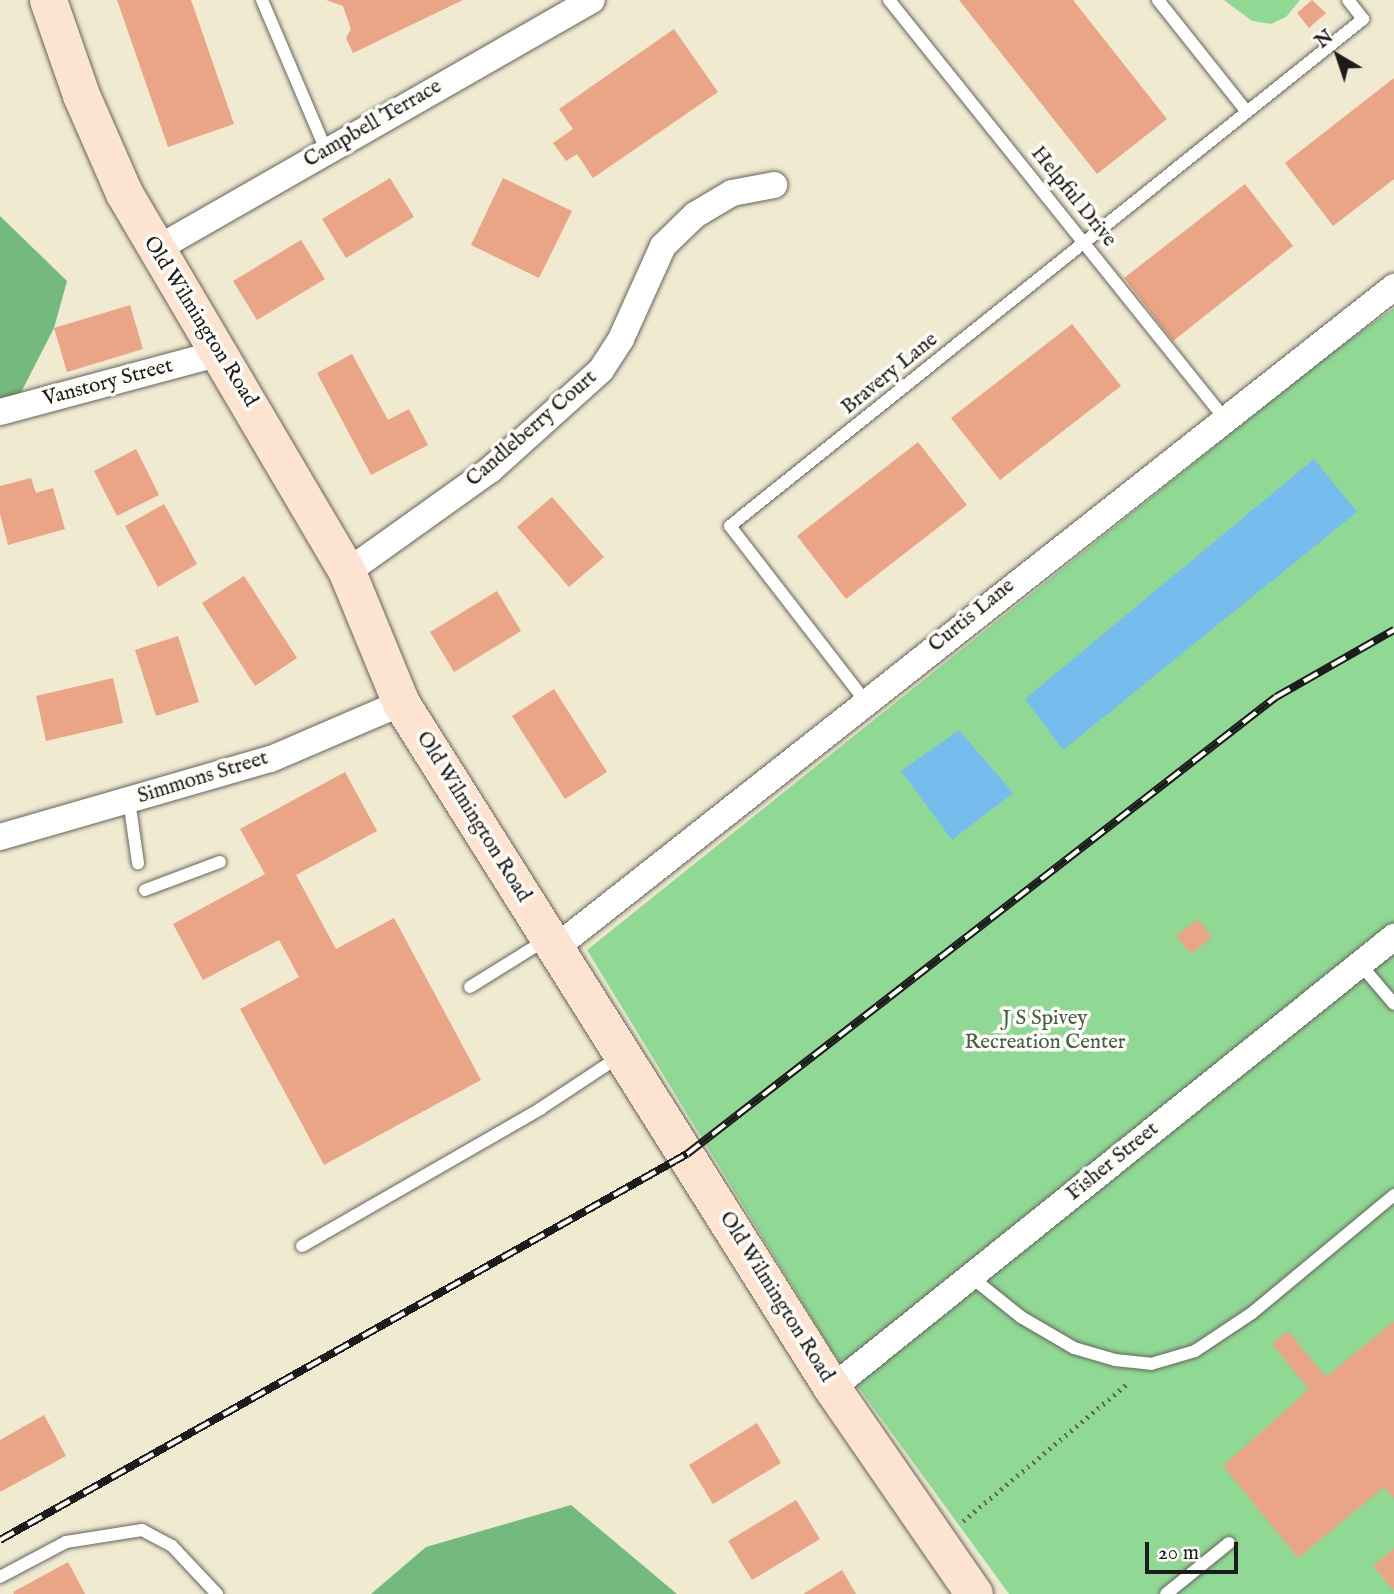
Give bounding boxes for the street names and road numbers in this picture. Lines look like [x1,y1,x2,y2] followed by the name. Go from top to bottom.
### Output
[300,74,446,174] street label: Campbell Terrace
[1025,142,1121,252] street label: Helpful Drive
[137,232,263,412] street label: Old Wilmington Road
[837,327,943,421] street label: Bravery Lane
[40,354,176,412] street label: Vanstory Street
[461,365,603,493] street label: Candleberry Court
[924,574,1020,658] street label: Curtis Lane
[410,727,536,907] street label: Old Wilmington Road
[135,746,271,810] street label: Simmons Street
[1062,1117,1164,1207] street label: Fisher Street
[713,1207,839,1387] street label: Old Wilmington Road

